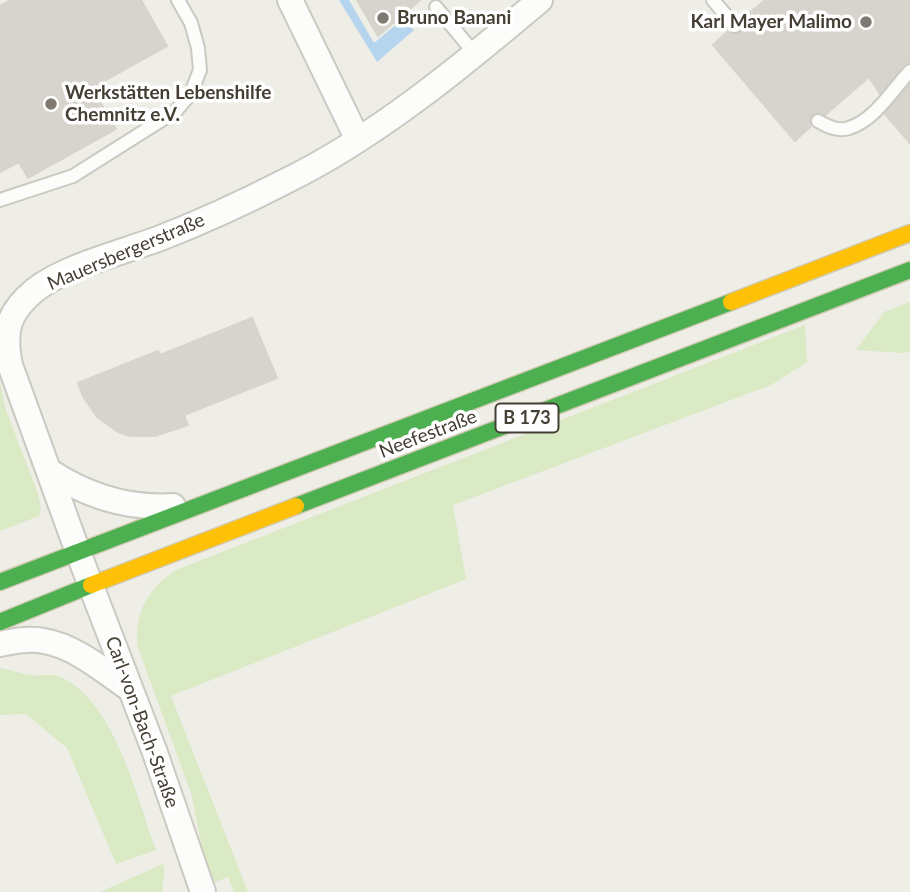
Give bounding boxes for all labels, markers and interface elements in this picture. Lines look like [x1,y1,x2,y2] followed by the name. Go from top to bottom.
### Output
[397,7,511,29] place label: Bruno Banani
[375,10,391,26] marker: Bruno Banani
[691,11,852,33] place label: Karl Mayer Malimo
[858,14,874,30] marker: Karl Mayer Malimo
[65,82,271,126] place label: Werkstätten Lebenshilfe Chemnitz e.V.
[43,96,59,112] marker: Werkstätten Lebenshilfe Chemnitz e.V.
[44,209,208,295] street label: Mauersbergerstraße
[496,404,558,432] road number: B 173
[376,405,480,463] street label: Neefestraße
[100,633,184,811] street label: Carl-von-Bach-Straße

